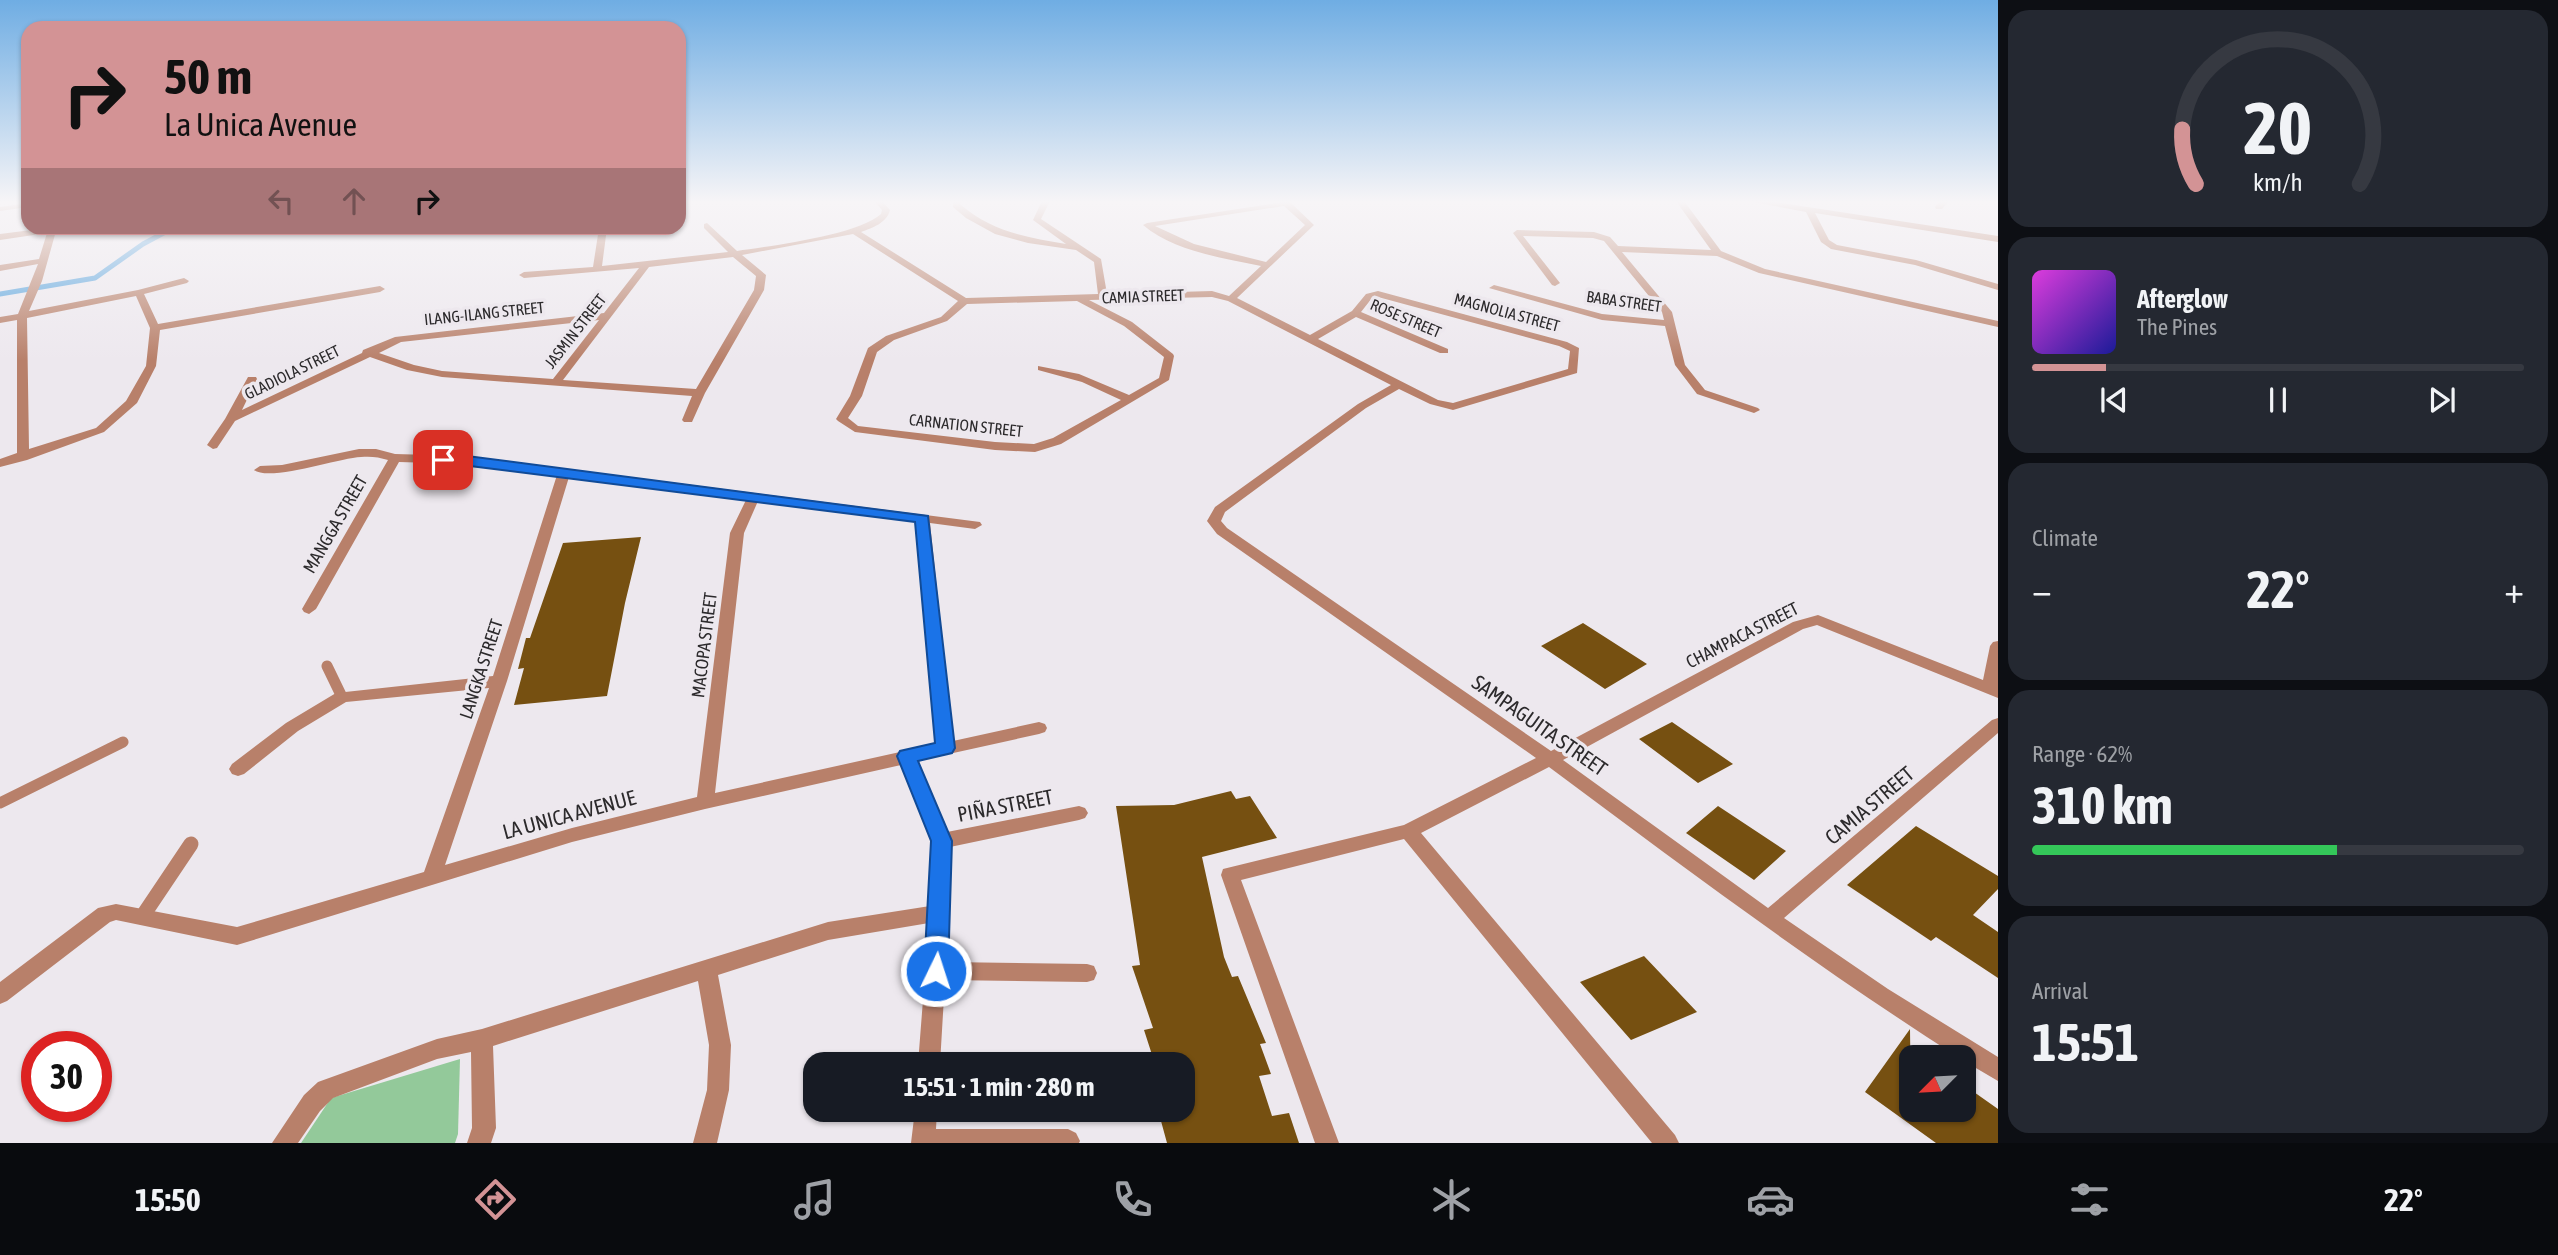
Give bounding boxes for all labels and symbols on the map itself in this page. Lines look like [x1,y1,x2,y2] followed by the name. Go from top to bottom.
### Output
[1102,286,1184,306] street label: CAMIA STREET
[1585,287,1663,315] street label: BABA STREET
[1452,289,1562,335] street label: MAGNOLIA STREET
[541,291,609,371] street label: JASMIN STREET
[1368,295,1444,341] street label: ROSE STREET
[423,298,545,328] street label: ILANG-ILANG STREET
[242,341,342,403] street label: GLADIOLA STREET
[908,410,1024,440] street label: CARNATION STREET
[413,430,473,490] pin
[299,471,372,577] street label: MANGGA STREET
[687,591,721,699] street label: MACOPA STREET
[1682,598,1802,672] street label: CHAMPACA STREET
[455,616,507,722] street label: LANGKA STREET
[1468,670,1612,780] street label: SAMPAGUITA STREET
[1820,761,1918,849] street label: CAMIA STREET
[955,784,1055,826] street label: PIÑA STREET
[500,785,638,843] street label: LA UNICA AVENUE
[899,934,973,1008] position arrow
[21,1031,112,1122] speed limit sign: 30
[1899,1045,1976,1122] north arrow

